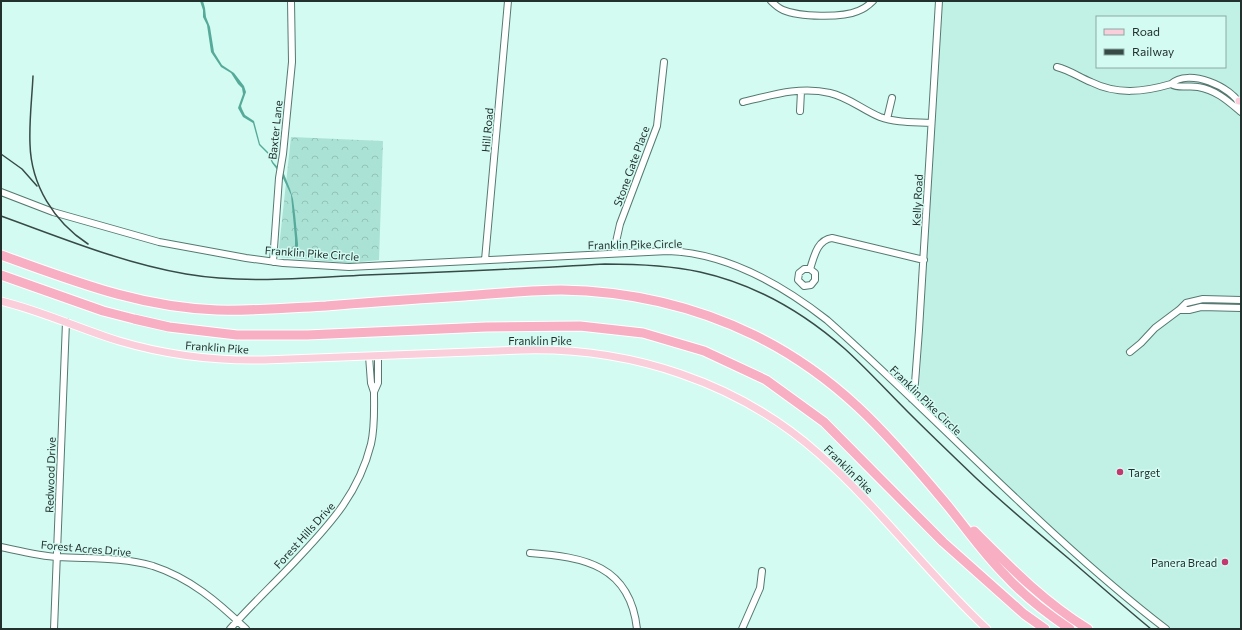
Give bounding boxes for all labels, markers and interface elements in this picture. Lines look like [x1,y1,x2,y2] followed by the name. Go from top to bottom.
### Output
[1096,16,1226,68] legend
[1132,24,1160,38] text: Road
[1132,44,1174,58] text: Railway
[265,99,285,160] street label: Baxter Lane
[479,107,495,153] street label: Hill Road
[610,124,652,208] street label: Stone Gate Place
[909,174,925,226] street label: Kelly Road
[588,237,683,251] street label: Franklin Pike Circle
[264,243,360,263] street label: Franklin Pike Circle
[508,334,572,347] street label: Franklin Pike
[185,338,249,356] street label: Franklin Pike
[888,363,965,438] street label: Franklin Pike Circle
[42,437,58,513] street label: Redwood Drive
[822,442,876,496] street label: Franklin Pike
[1128,466,1161,479] place label: Target
[1115,467,1125,477] marker: Target
[271,499,337,571] street label: Forest Hills Drive
[40,538,132,558] street label: Forest Acres Drive
[1151,556,1217,569] place label: Panera Bread
[1220,557,1230,567] marker: Panera Bread

